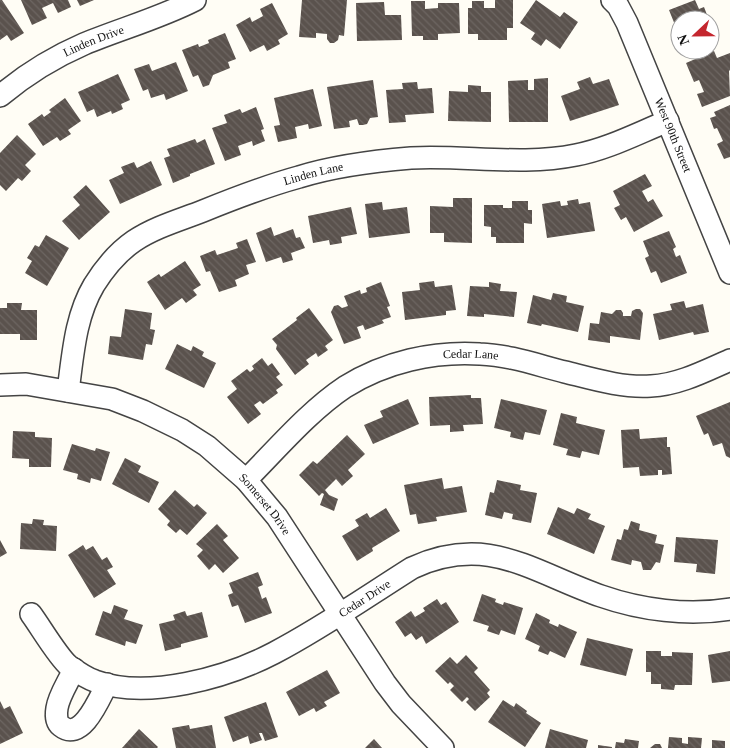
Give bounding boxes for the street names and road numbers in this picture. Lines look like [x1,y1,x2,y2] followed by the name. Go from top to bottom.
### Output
[61,23,126,60] street label: Linden Drive
[652,96,695,175] street label: West 90th Street
[282,159,344,188] street label: Linden Lane
[442,347,499,363] street label: Cedar Lane
[236,470,294,537] street label: Somerset Drive
[336,577,393,620] street label: Cedar Drive

